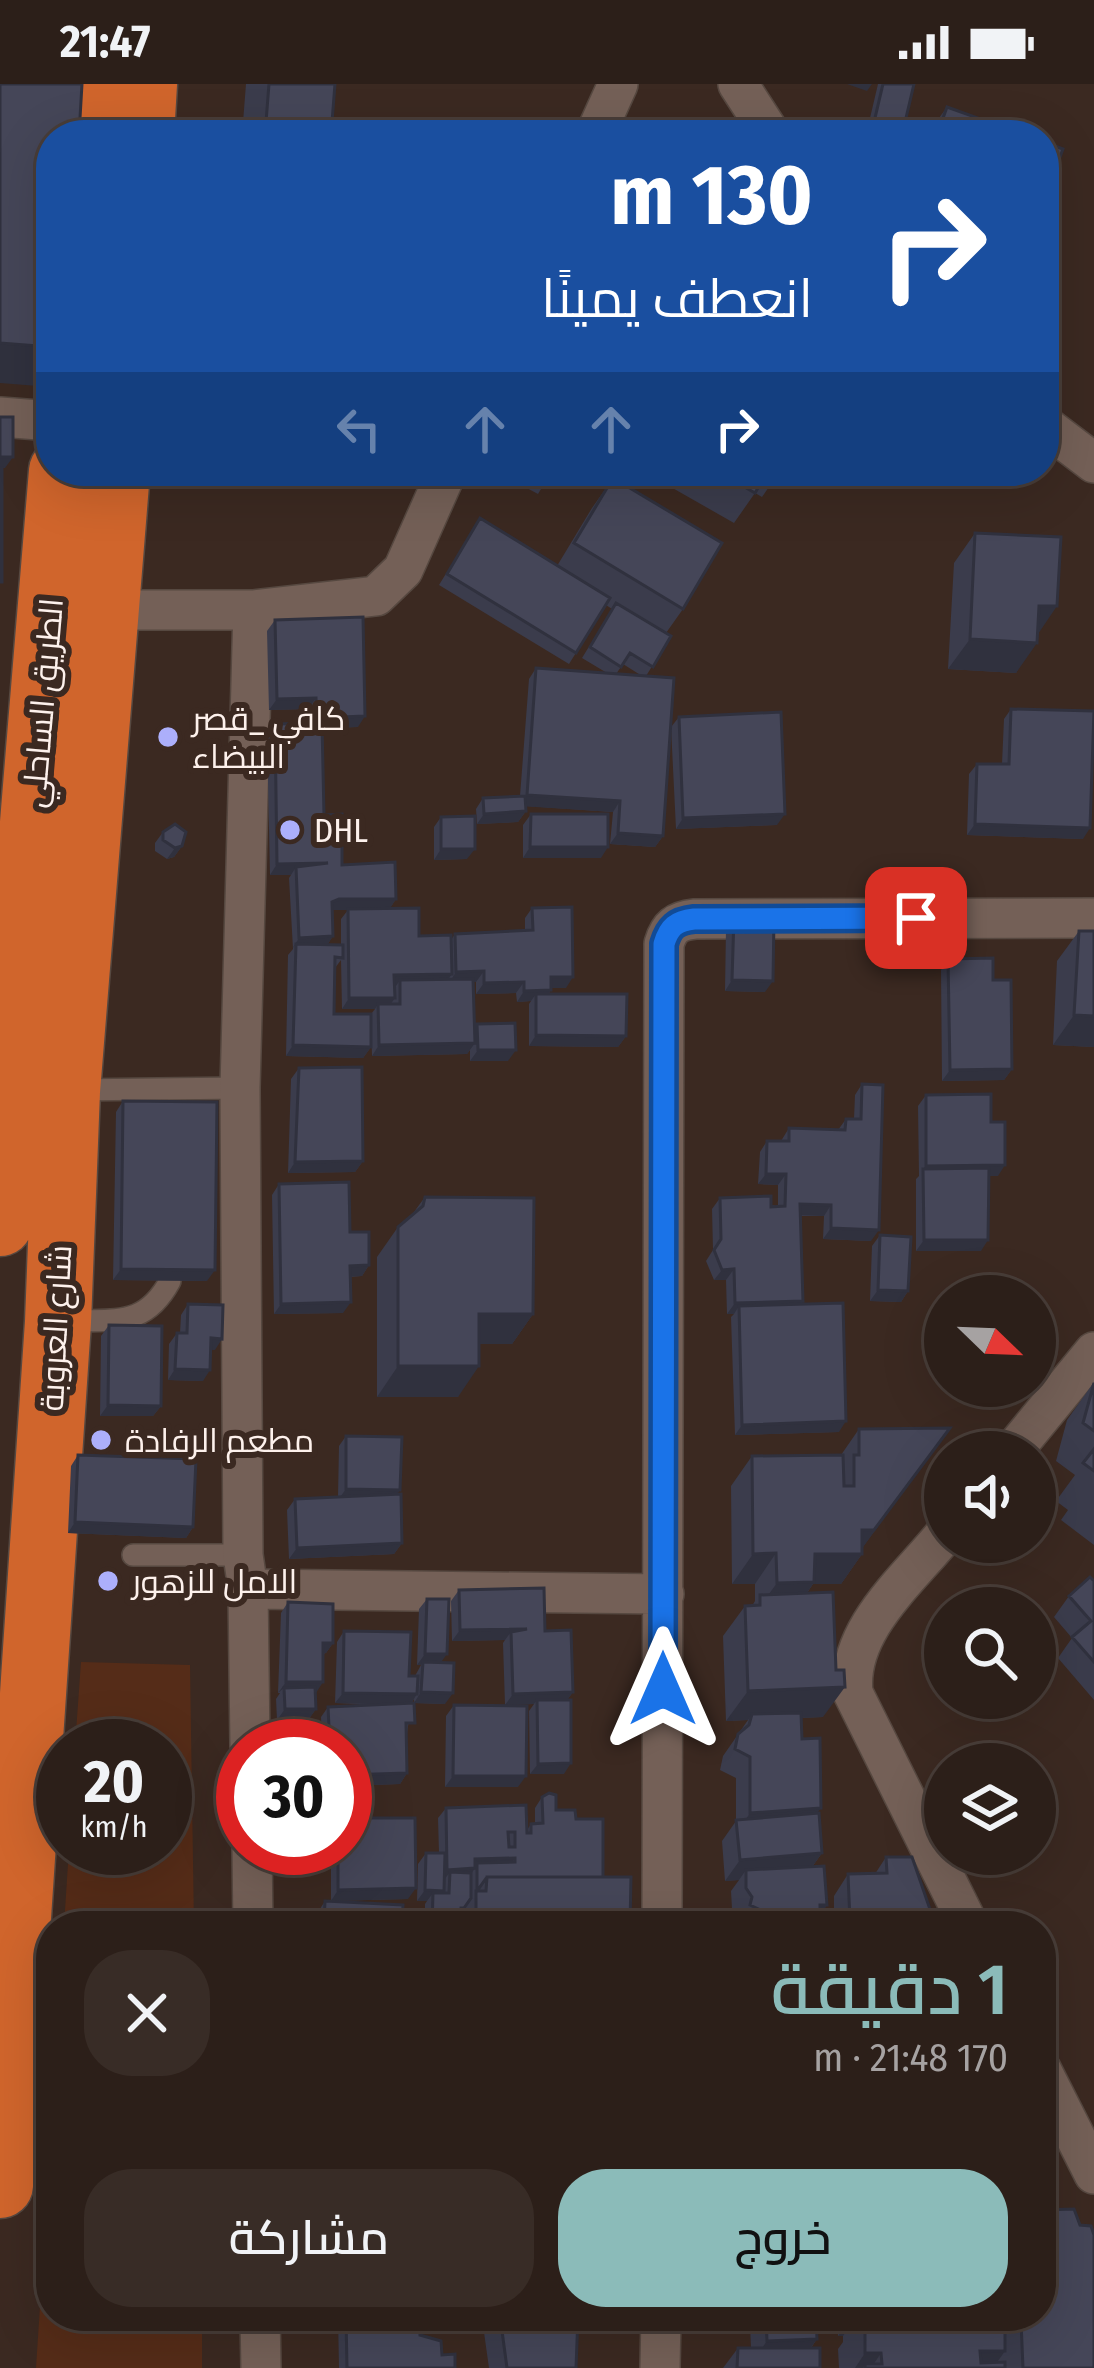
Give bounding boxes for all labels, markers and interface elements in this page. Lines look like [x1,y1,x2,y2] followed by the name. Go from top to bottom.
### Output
[60,15,151,69] text: 21:47
[610,145,813,246] text: 130 m
[855,168,1011,324] icon: right
[541,267,813,331] text: انعطف يمينًا
[326,396,392,462] icon: left
[452,396,518,462] icon: ahead
[578,396,644,462] icon: ahead
[704,396,770,462] icon: right
[14,597,77,810] street label: الطريق الساحلي
[190,699,345,777] place label: كافي _قصر البيضاء
[155,724,181,750] marker: كافي _قصر البيضاء
[314,811,368,851] place label: DHL
[277,817,303,843] marker: DHL
[865,867,967,969] pin
[883,885,949,951] icon: arrive
[32,1244,82,1412] street label: شارع العروبة
[924,1275,1056,1407] north arrow
[924,1275,1056,1875] map controls
[125,1421,314,1463] place label: مطعم الرفادة
[88,1427,114,1453] marker: مطعم الرفادة
[924,1431,1056,1563] button: sound
[130,1562,297,1602] place label: الامل للزهور
[95,1568,121,1594] marker: الامل للزهور
[924,1587,1056,1719] button: search
[600,1626,726,1752] position arrow
[216,1719,372,1875] speed limit sign: 30
[924,1743,1056,1875] button: layers
[84,1746,144,1818] text: 20
[81,1809,147,1845] text: km/h
[771,1947,1008,2033] text: 1 دقيقة
[84,1950,210,2076] button: close
[813,2035,1008,2081] text: 170 m · 21:48
[84,2169,534,2307] button: مشاركة
[558,2169,1008,2307] button: خروج

